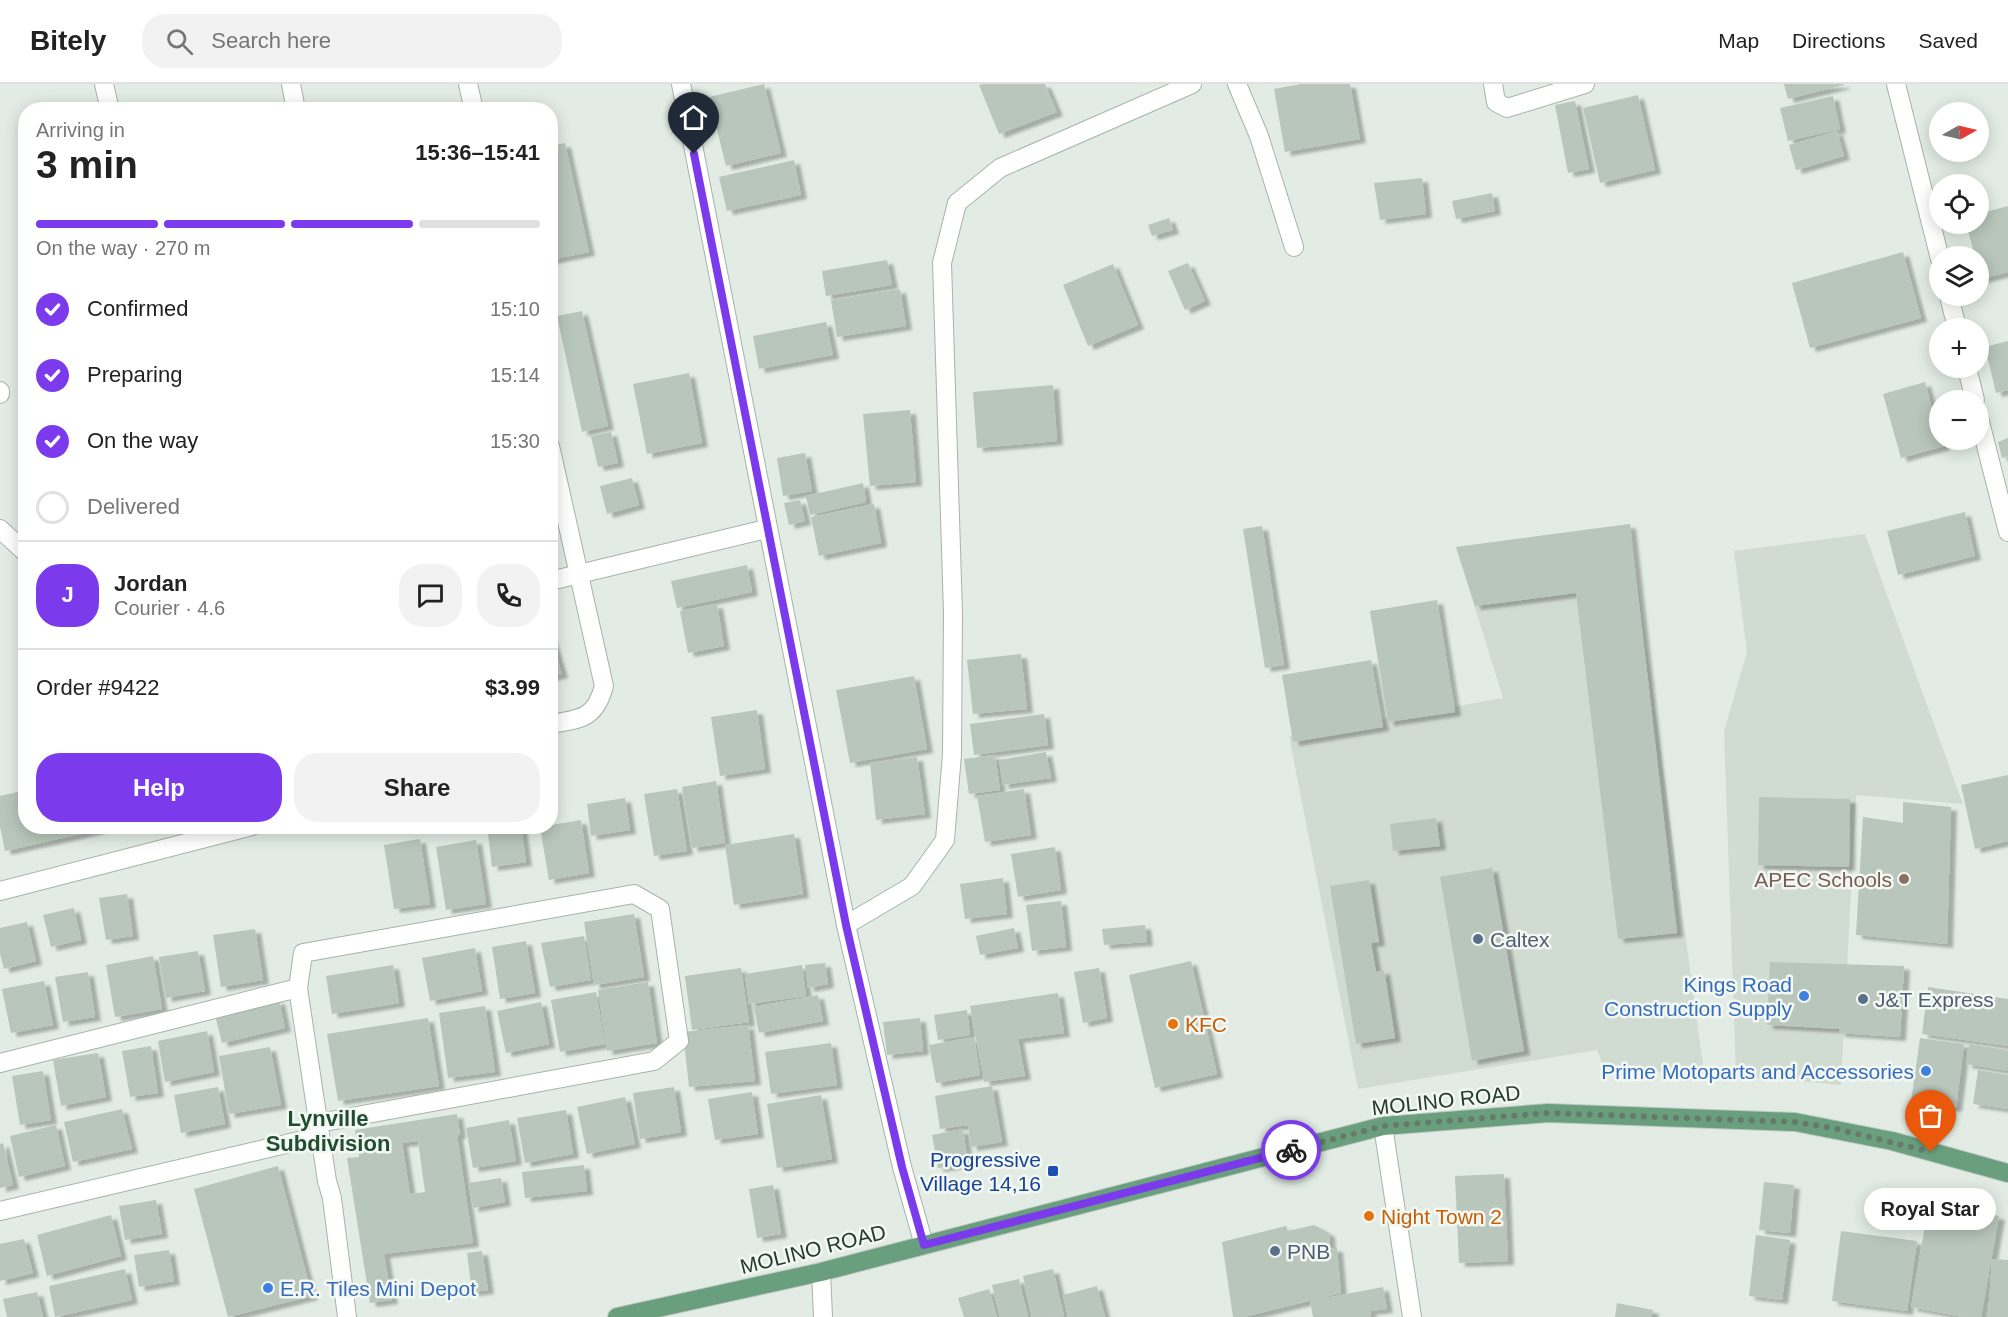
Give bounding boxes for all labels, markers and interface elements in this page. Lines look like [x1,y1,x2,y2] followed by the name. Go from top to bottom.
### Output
[142,14,562,68] search box
[30,25,106,56] text: Bitely
[163,25,196,58] icon: search
[211,28,331,53] text: Search here
[1718,29,1759,52] text: Map
[1792,29,1885,52] text: Directions
[1918,29,1978,52] text: Saved
[668,92,719,154] pin
[677,101,710,134] icon: home
[1929,102,1989,162] north arrow
[1929,102,1989,450] map controls
[36,119,125,141] text: Arriving in
[415,140,540,165] text: 15:36–15:41
[36,143,138,186] text: 3 min
[1929,174,1989,234] button: locate
[36,237,211,259] text: On the way · 270 m
[1929,246,1989,306] button: layers
[36,293,69,326] icon: check
[87,296,188,321] text: Confirmed
[490,298,540,320] text: 15:10
[1929,318,1989,378] button: +
[36,359,69,392] icon: check
[87,362,182,387] text: Preparing
[490,364,540,386] text: 15:14
[1929,390,1989,450] button: −
[36,425,69,458] icon: check
[87,428,198,453] text: On the way
[490,430,540,452] text: 15:30
[87,494,180,519] text: Delivered
[399,564,462,627] button: chat
[477,564,540,627] button: phone
[114,571,187,596] text: Jordan
[61,582,74,607] text: J
[114,597,225,619] text: Courier · 4.6
[36,675,160,700] text: Order #9422
[485,675,540,700] text: $3.99
[36,753,282,822] button: Help
[294,753,540,822] button: Share
[1754,868,1892,891] place label: APEC Schools
[1897,872,1911,886] marker: APEC Schools
[1490,928,1550,951] place label: Caltex
[1471,932,1485,946] marker: Caltex
[1604,973,1792,1020] place label: Kings Road Construction Supply
[1875,988,1994,1011] place label: J&T Express
[1797,989,1811,1003] marker: Kings Road Construction Supply
[1856,992,1870,1006] marker: J&T Express
[1185,1013,1227,1036] place label: KFC
[1166,1017,1180,1031] marker: KFC
[1601,1060,1914,1083] place label: Prime Motoparts and Accessories
[1919,1064,1933,1078] marker: Prime Motoparts and Accessories
[1371,1081,1521,1119] street label: MOLINO ROAD
[1905,1090,1956,1152] pin
[1914,1099,1947,1132] icon: bag
[266,1106,390,1156] district label: Lynville Subdivision
[1261,1120,1321,1180] courier
[1275,1134,1308,1167] icon: bike
[920,1148,1041,1195] place label: Progressive Village 14,16
[1046,1164,1060,1178] marker: Progressive Village 14,16
[1865,1188,1997,1230] callout: Royal Star
[1881,1198,1979,1220] text: Royal Star
[1381,1205,1502,1228] place label: Night Town 2
[1362,1209,1376,1223] marker: Night Town 2
[738,1220,888,1278] street label: MOLINO ROAD
[1287,1240,1330,1263] place label: PNB
[1268,1244,1282,1258] marker: PNB
[280,1277,476,1300] place label: E.R. Tiles Mini Depot
[261,1281,275,1295] marker: E.R. Tiles Mini Depot

